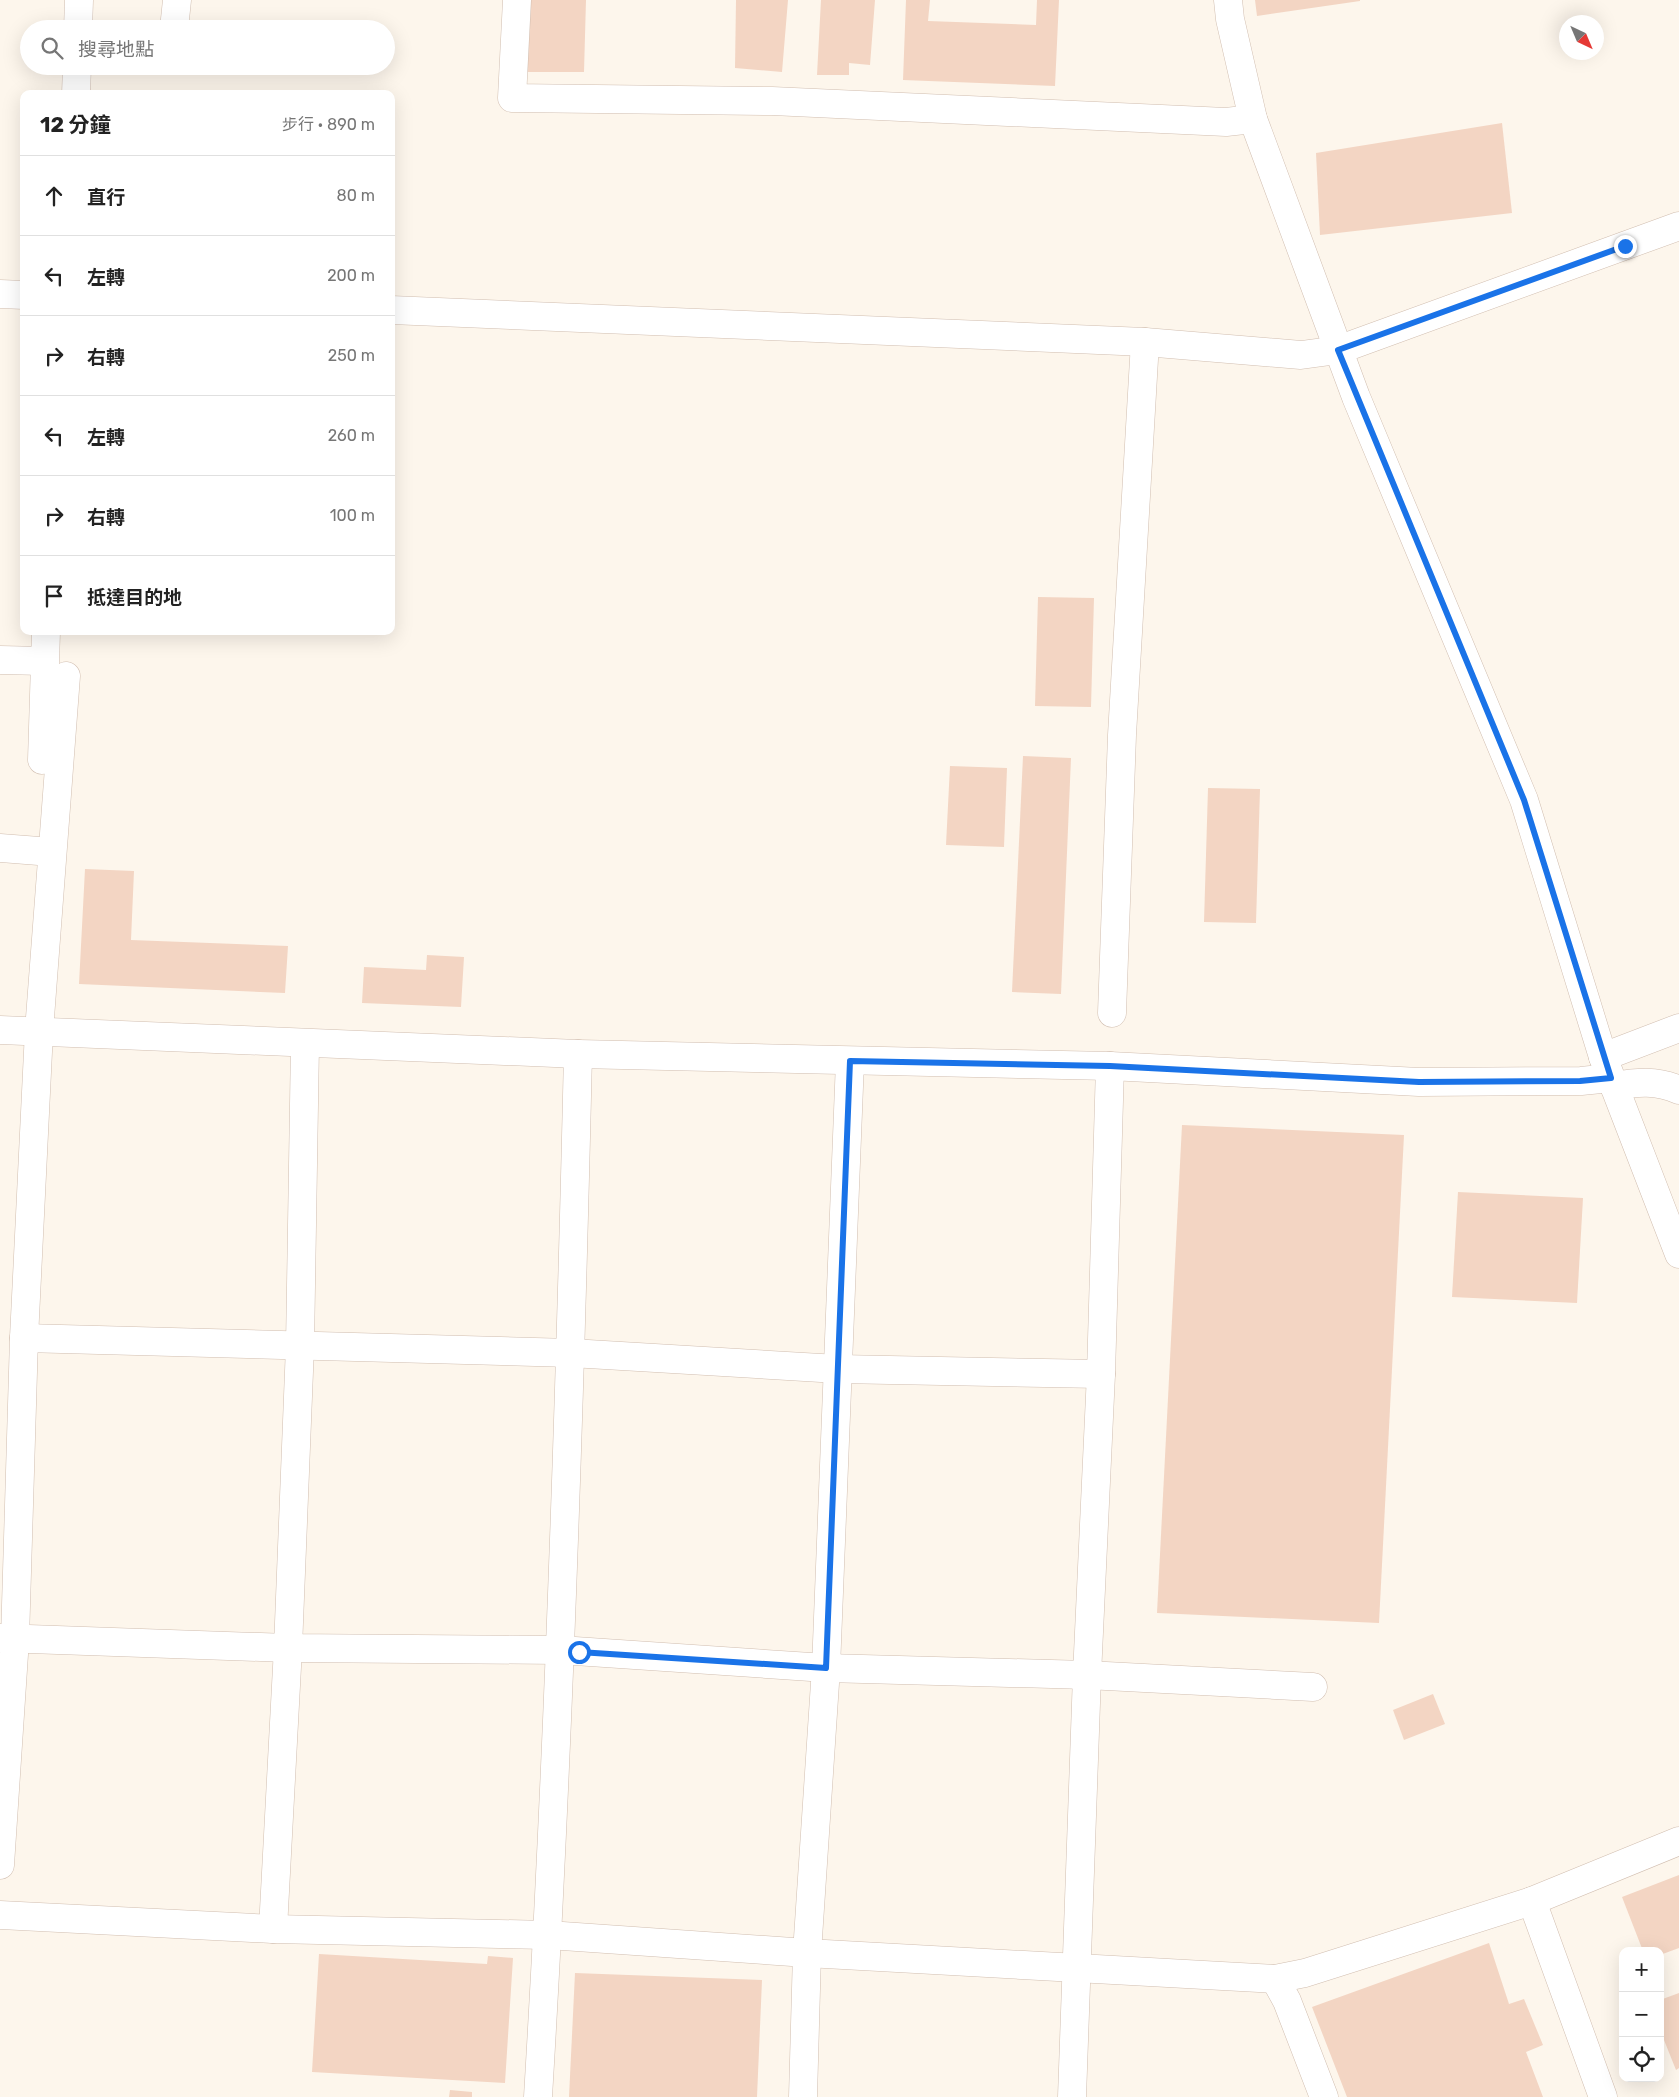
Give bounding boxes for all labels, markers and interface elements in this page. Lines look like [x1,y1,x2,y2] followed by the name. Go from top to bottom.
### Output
[1559,15,1604,60] north arrow
[20,20,395,75] search box
[38,34,66,62] icon: search
[78,38,154,61] text: 搜尋地點
[40,112,111,137] text: 12 分鐘
[282,115,375,134] text: 步行 · 890 m
[40,182,68,210] icon: ahead
[87,186,125,209] text: 直行
[337,186,375,205] text: 80 m
[1614,235,1637,258] route end
[40,262,68,290] icon: left
[87,266,125,289] text: 左轉
[327,266,375,285] text: 200 m
[40,342,68,370] icon: right
[87,346,125,369] text: 右轉
[328,346,375,365] text: 250 m
[40,422,68,450] icon: left
[87,426,125,449] text: 左轉
[328,426,375,445] text: 260 m
[40,502,68,530] icon: right
[87,506,125,529] text: 右轉
[330,506,375,525] text: 100 m
[40,582,68,610] icon: arrive
[87,586,182,609] text: 抵達目的地
[568,1641,591,1664] route start
[1619,1947,1664,2082] map controls
[1619,1947,1664,1992] button: +
[1619,1992,1664,2037] button: −
[1619,2037,1664,2082] button: locate

